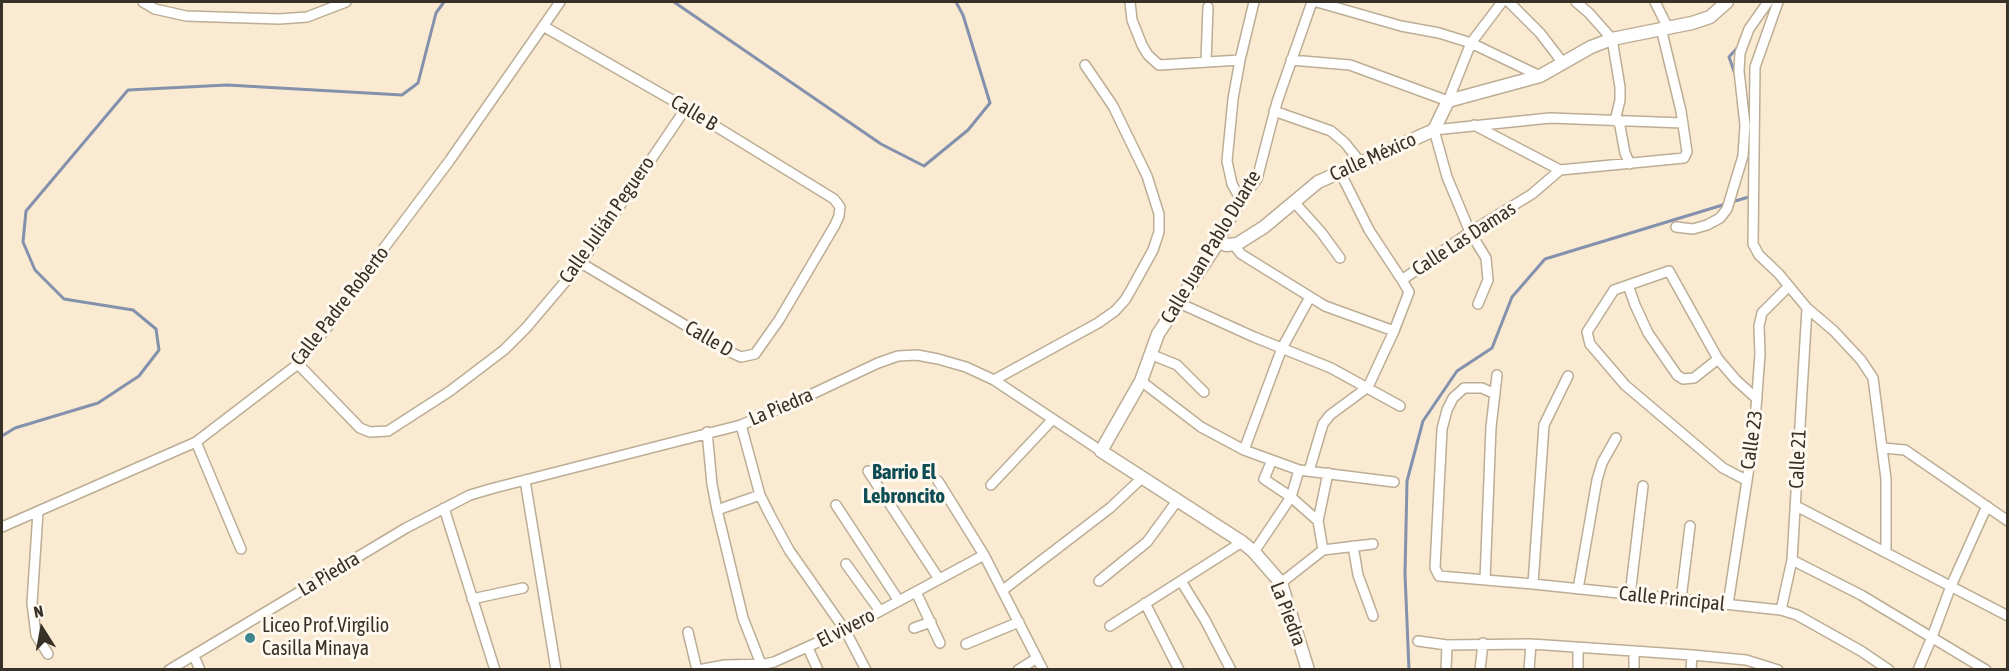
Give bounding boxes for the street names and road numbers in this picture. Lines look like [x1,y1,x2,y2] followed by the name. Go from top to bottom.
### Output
[666,90,722,136] street label: Calle B
[1326,127,1420,187] street label: Calle México
[554,152,660,288] street label: Calle Julián Peguero
[1156,166,1266,328] street label: Calle Juan Pablo Duarte
[1408,197,1520,281] street label: Calle Las Damas
[286,241,394,371] street label: Calle Padre Roberto
[681,316,737,362] street label: Calle D
[745,383,817,431] street label: La Piedra
[1736,409,1768,471] street label: Calle 23
[1784,429,1812,489] street label: Calle 21
[294,546,364,602] street label: La Piedra
[1265,578,1311,650] street label: La Piedra
[1618,581,1726,617] street label: Calle Principal
[813,603,879,653] street label: El vivero

